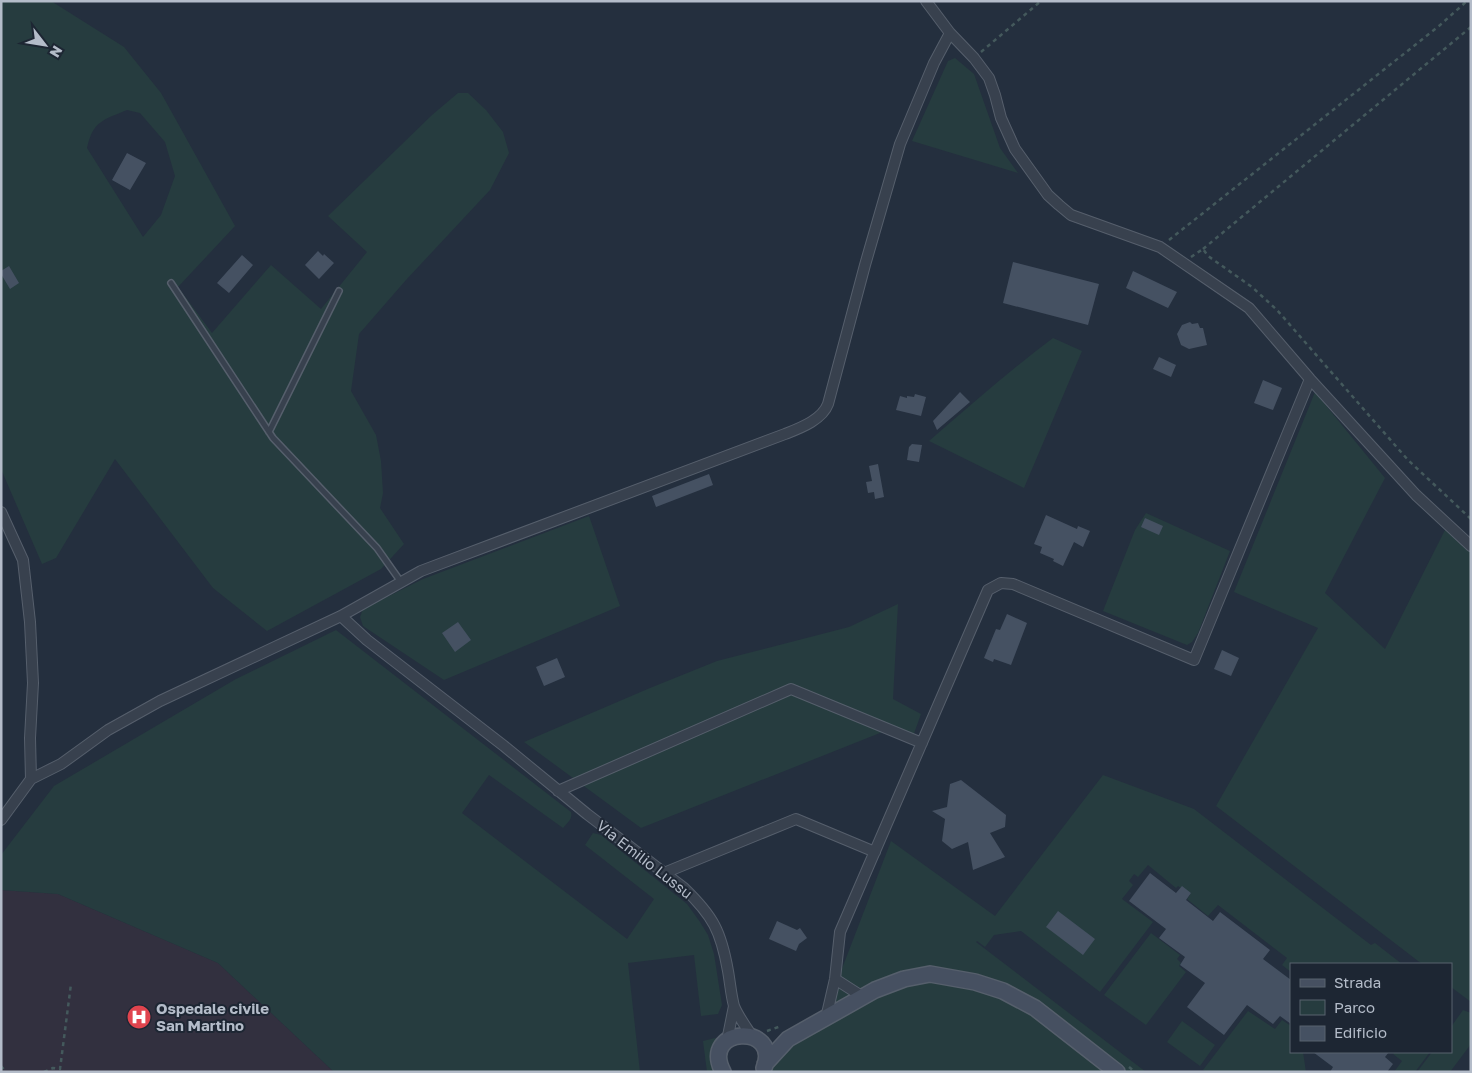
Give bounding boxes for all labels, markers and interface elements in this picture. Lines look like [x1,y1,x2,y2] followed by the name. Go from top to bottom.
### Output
[20,20,70,70] north arrow
[47,43,67,61] text: N
[594,816,696,902] street label: Via Emilio Lussu
[1290,963,1452,1053] legend
[1334,973,1381,991] text: Strada
[1334,998,1375,1016] text: Parco
[156,999,269,1034] place label: Ospedale civile San Martino
[126,1004,152,1030] hospital icon: Ospedale civile San Martino
[1334,1023,1387,1041] text: Edificio

